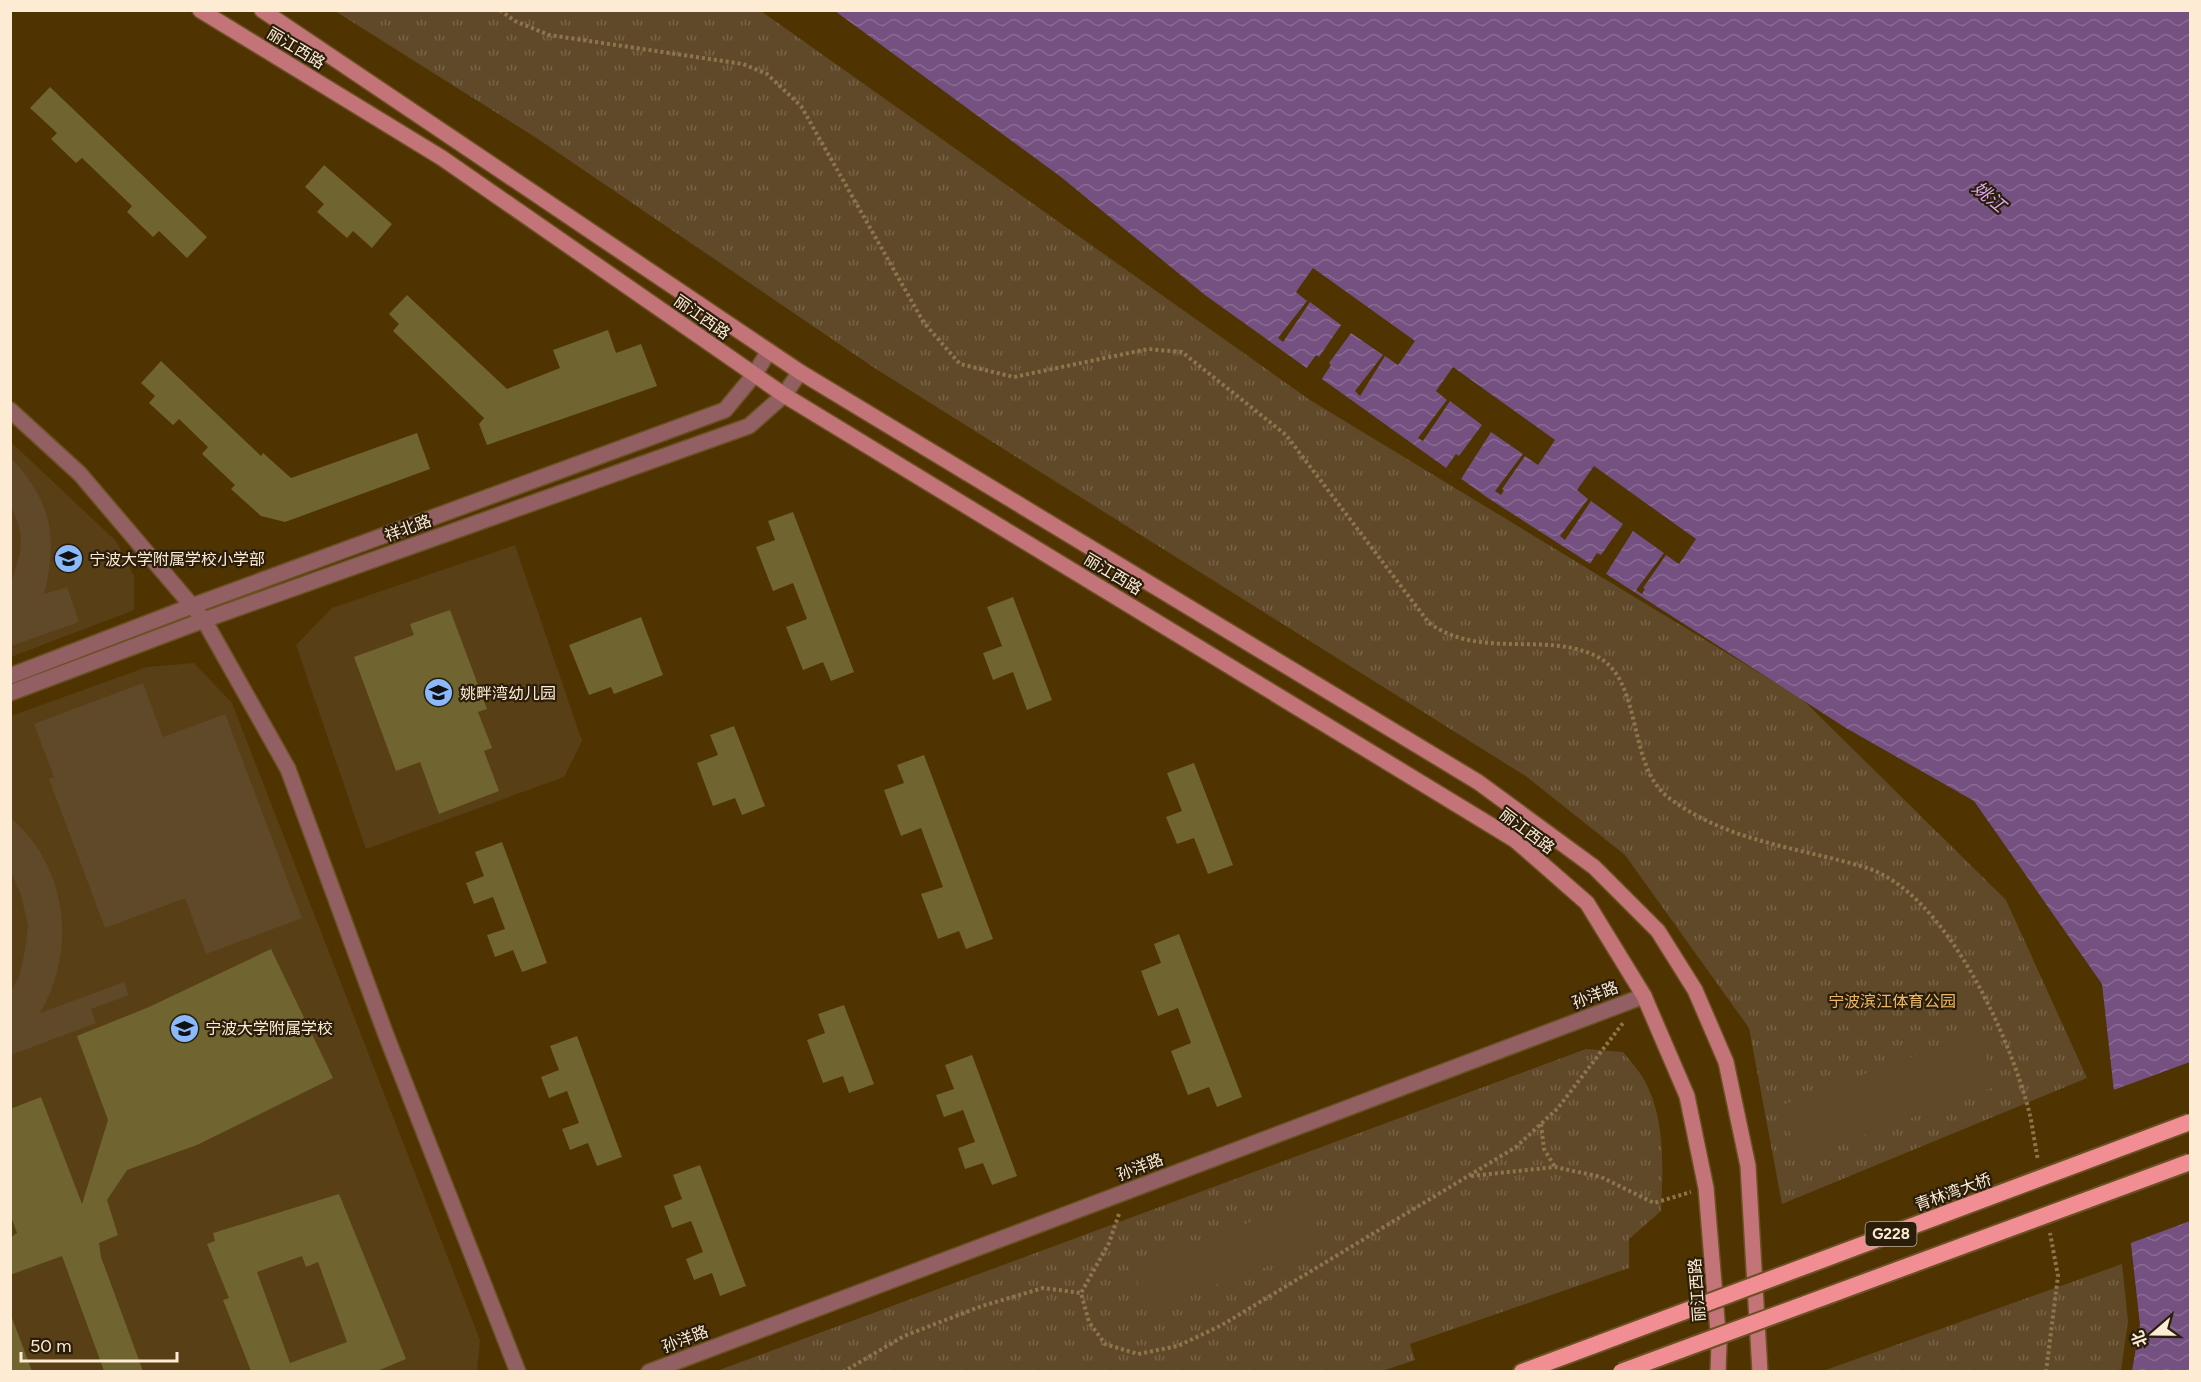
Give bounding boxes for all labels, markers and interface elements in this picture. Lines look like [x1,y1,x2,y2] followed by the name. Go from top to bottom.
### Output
[264,23,328,73] street label: 丽江西路
[1968,177,2011,218] water label: 姚江
[670,291,734,343] street label: 丽江西路
[382,511,434,545] street label: 祥北路
[52,543,84,575] school or university icon: 宁波大学附属学校小学部
[1081,549,1145,599] street label: 丽江西路
[89,550,265,569] place label: 宁波大学附属学校小学部
[423,677,455,709] school or university icon: 姚畔湾幼儿园
[460,684,556,703] place label: 姚畔湾幼儿园
[1496,804,1558,858] street label: 丽江西路
[1569,978,1621,1012] street label: 孙洋路
[1828,992,1956,1011] park label: 宁波滨江体育公园
[168,1012,200,1044] school or university icon: 宁波大学附属学校
[205,1019,333,1038] place label: 宁波大学附属学校
[1114,1150,1166,1184] street label: 孙洋路
[1912,1169,1994,1215] street label: 青林湾大桥
[1866,1222,1916,1246] road number: G228
[1685,1257,1709,1323] street label: 丽江西路
[2123,1304,2183,1364] north arrow
[659,1322,711,1356] street label: 孙洋路
[21,1325,177,1363] scale bar
[2128,1328,2151,1350] text: 北
[30,1335,72,1357] text: 50 m

